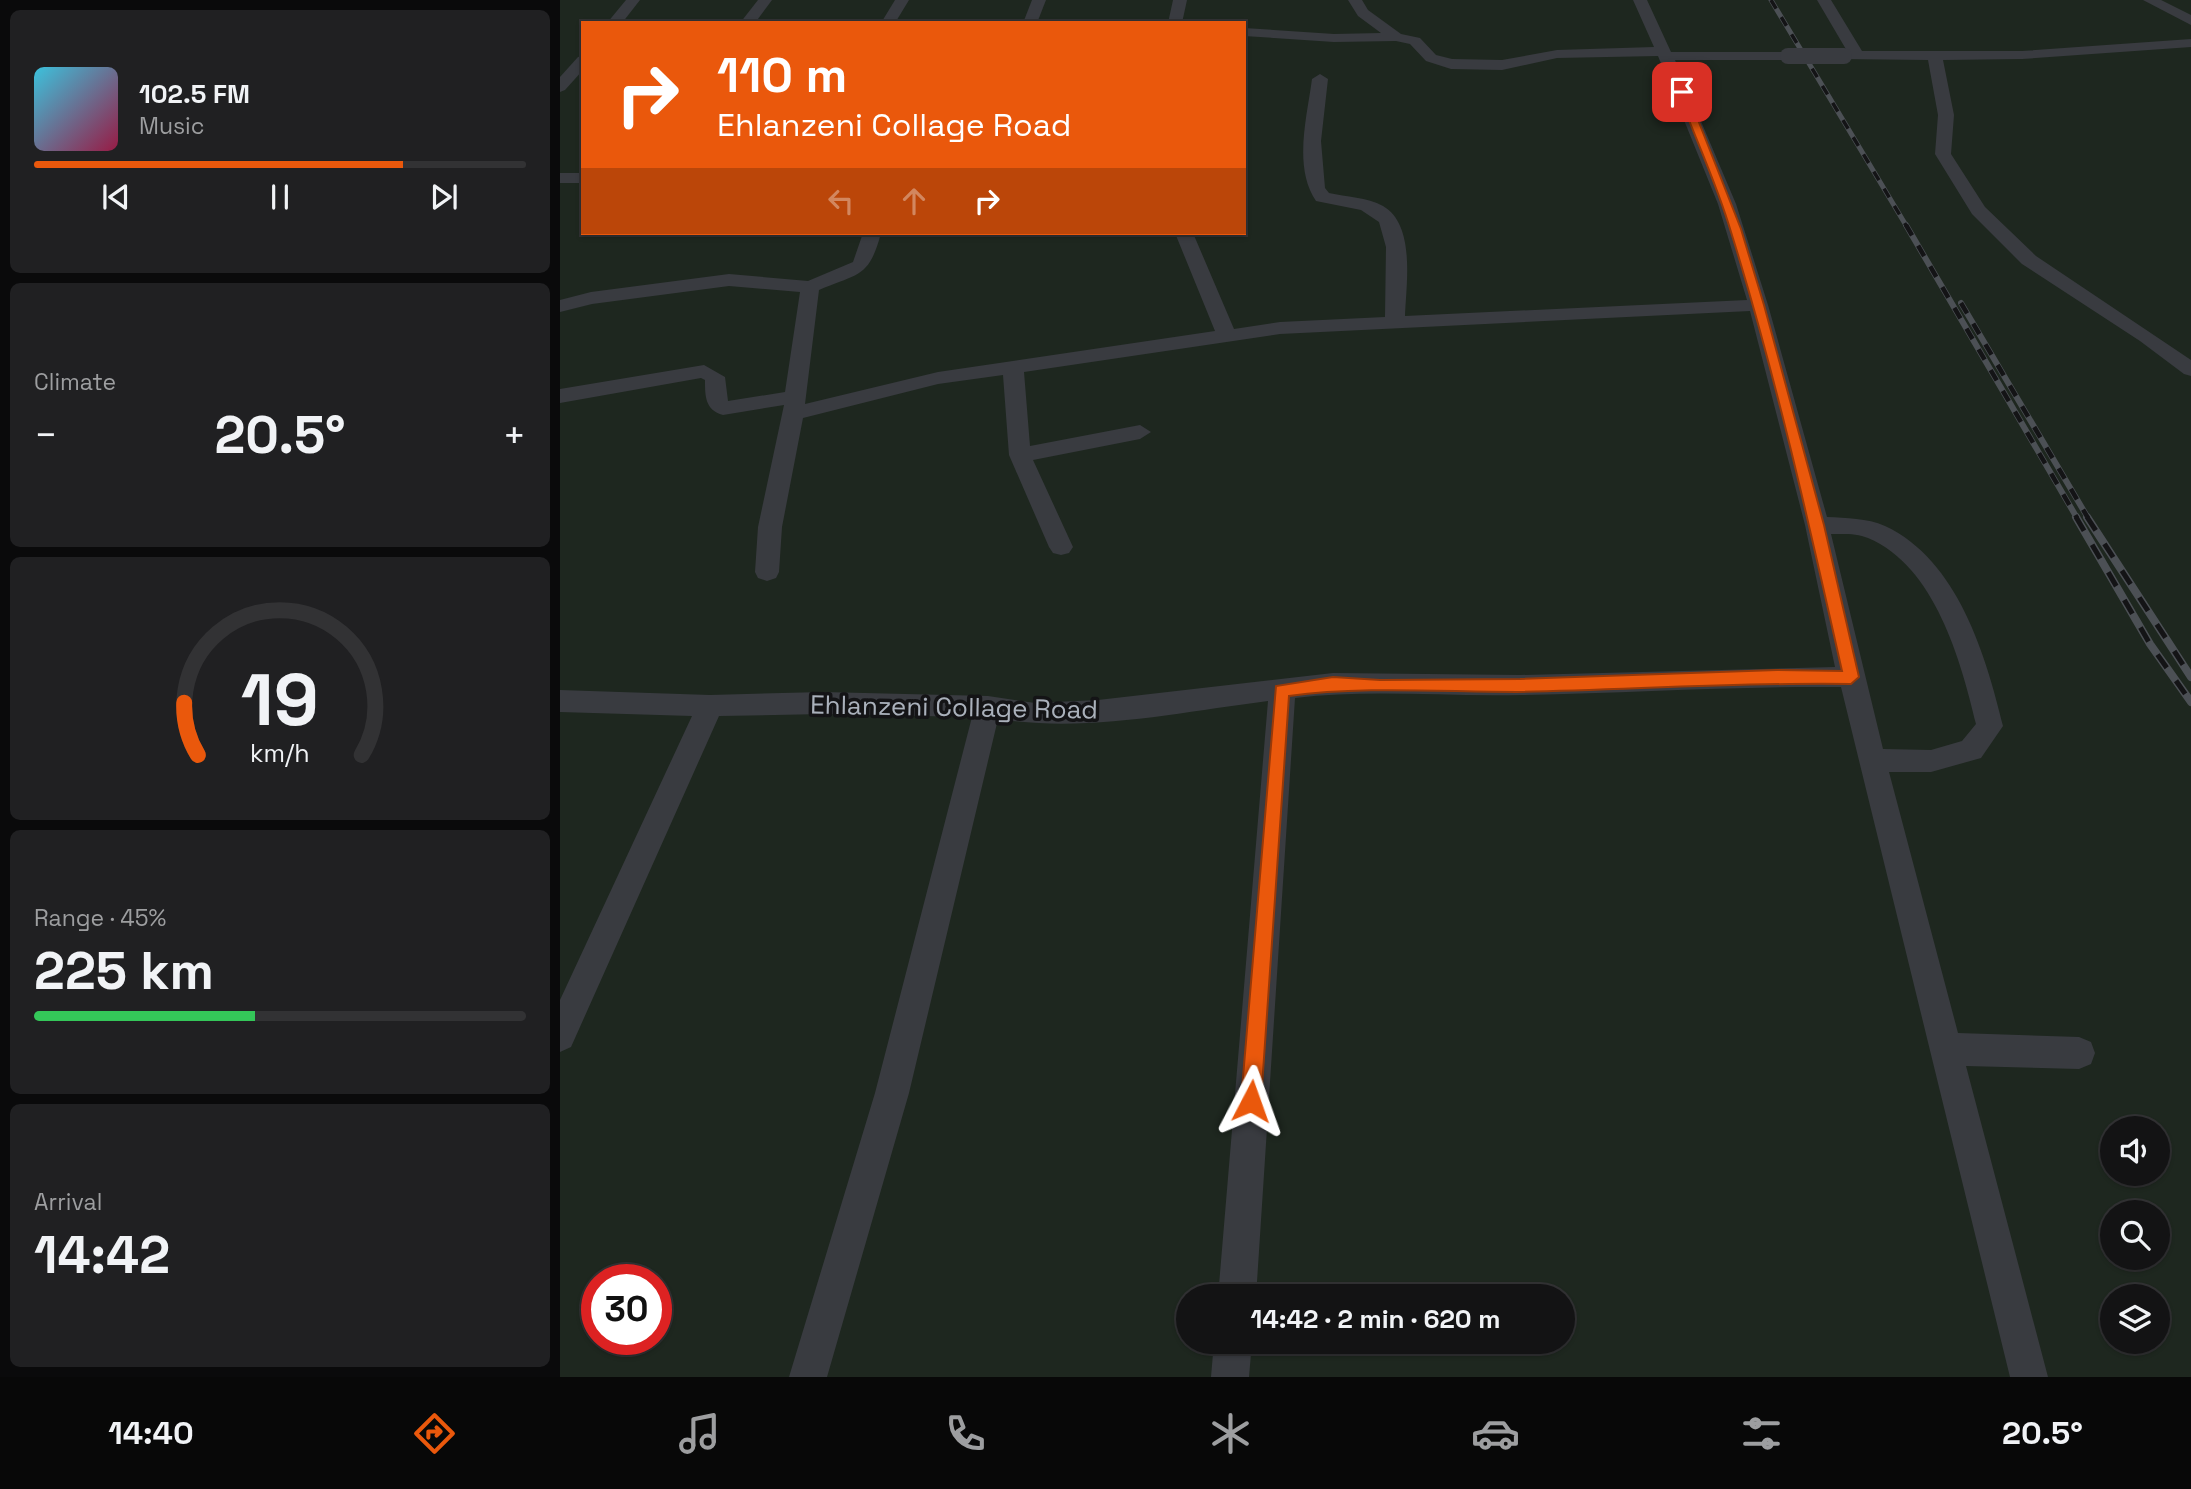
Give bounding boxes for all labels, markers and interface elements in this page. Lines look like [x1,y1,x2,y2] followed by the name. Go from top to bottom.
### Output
[717,44,847,106] text: 110 m
[602,49,693,140] icon: right
[1652,62,1712,122] pin
[1663,73,1701,111] icon: arrive
[139,77,250,111] text: 102.5 FM
[717,105,1071,145] text: Ehlanzeni Collage Road
[139,111,204,141] text: Music
[97,178,135,216] icon: previous
[261,178,299,216] icon: pause
[425,178,463,216] icon: next
[822,182,860,220] icon: left
[895,182,933,220] icon: ahead
[968,182,1006,220] icon: right
[34,367,116,397] text: Climate
[214,402,346,468] text: 20.5°
[34,411,58,459] text: −
[502,411,526,459] text: +
[241,653,319,746] text: 19
[810,687,1098,727] street label: Ehlanzeni Collage Road
[250,736,310,768] text: km/h
[34,903,166,933] text: Range · 45%
[34,938,214,1004] text: 225 km
[1214,1064,1288,1138] position arrow
[2100,1116,2170,1354] map controls
[2100,1116,2170,1186] button: sound
[34,1187,102,1217] text: Arrival
[2100,1200,2170,1270] button: search
[34,1222,170,1288] text: 14:42
[581,1264,672,1355] speed limit sign: 30
[2100,1284,2170,1354] button: layers
[1250,1302,1501,1336] text: 14:42 · 2 min · 620 m
[410,1409,459,1458] icon: directions
[675,1409,724,1458] icon: music
[941,1409,990,1458] icon: phone
[1206,1409,1255,1458] icon: climate
[1471,1409,1520,1458] icon: car
[1737,1409,1786,1458] icon: filters
[108,1413,194,1453] text: 14:40
[2002,1413,2083,1453] text: 20.5°

